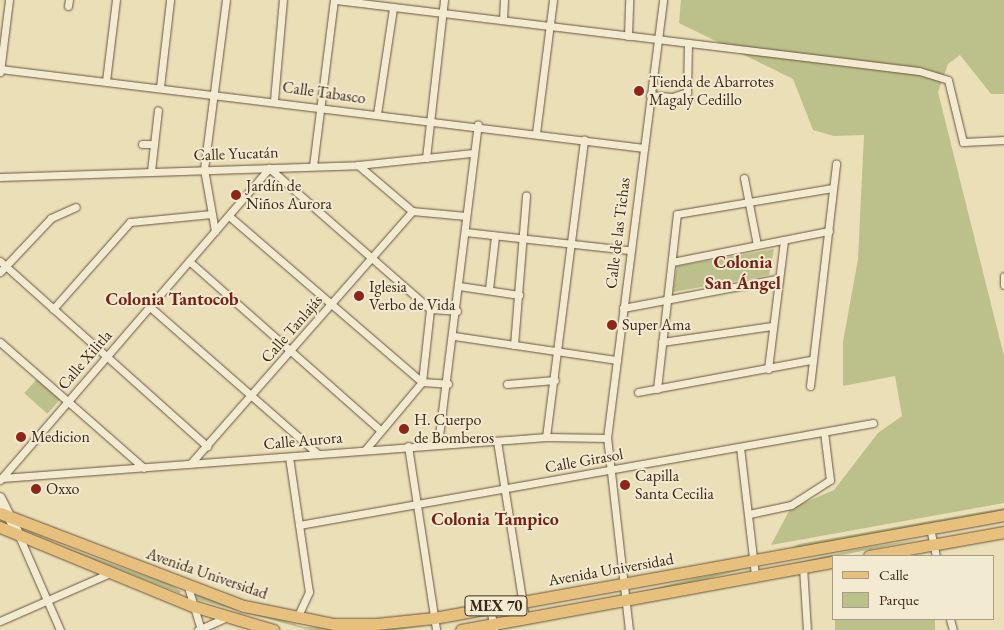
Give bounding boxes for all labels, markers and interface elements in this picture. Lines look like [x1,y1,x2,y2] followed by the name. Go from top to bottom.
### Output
[649,72,774,110] place label: Tienda de Abarrotes Magaly Cedillo
[281,78,367,108] street label: Calle Tabasco
[633,85,645,97] marker: Tienda de Abarrotes Magaly Cedillo
[193,143,279,165] street label: Calle Yucatán
[246,176,332,214] place label: Jardín de Niños Aurora
[602,176,634,290] street label: Calle de las Tichas
[230,189,242,201] marker: Jardín de Niños Aurora
[705,252,781,294] district label: Colonia San Ángel
[369,277,455,315] place label: Iglesia Verbo de Vida
[106,288,238,310] district label: Colonia Tantocob
[353,290,365,302] marker: Iglesia Verbo de Vida
[257,291,327,367] street label: Calle Tanlajás
[622,315,691,335] place label: Super Ama
[606,319,618,331] marker: Super Ama
[54,326,116,394] street label: Calle Xilitla
[414,410,494,448] place label: H. Cuerpo de Bomberos
[398,423,410,435] marker: H. Cuerpo de Bomberos
[31,427,90,447] place label: Medicion
[263,428,343,454] street label: Calle Aurora
[15,431,27,443] marker: Medicion
[544,445,624,477] street label: Calle Girasol
[635,466,714,504] place label: Capilla Santa Cecilia
[46,479,79,499] place label: Oxxo
[619,479,631,491] marker: Capilla Santa Cecilia
[30,483,42,495] marker: Oxxo
[431,508,559,530] district label: Colonia Tampico
[144,544,270,604] street label: Avenida Universidad
[547,550,675,590] street label: Avenida Universidad
[832,555,994,620] legend
[879,565,909,584] text: Calle
[879,590,919,609] text: Parque
[464,594,528,618] road number: MEX 70

